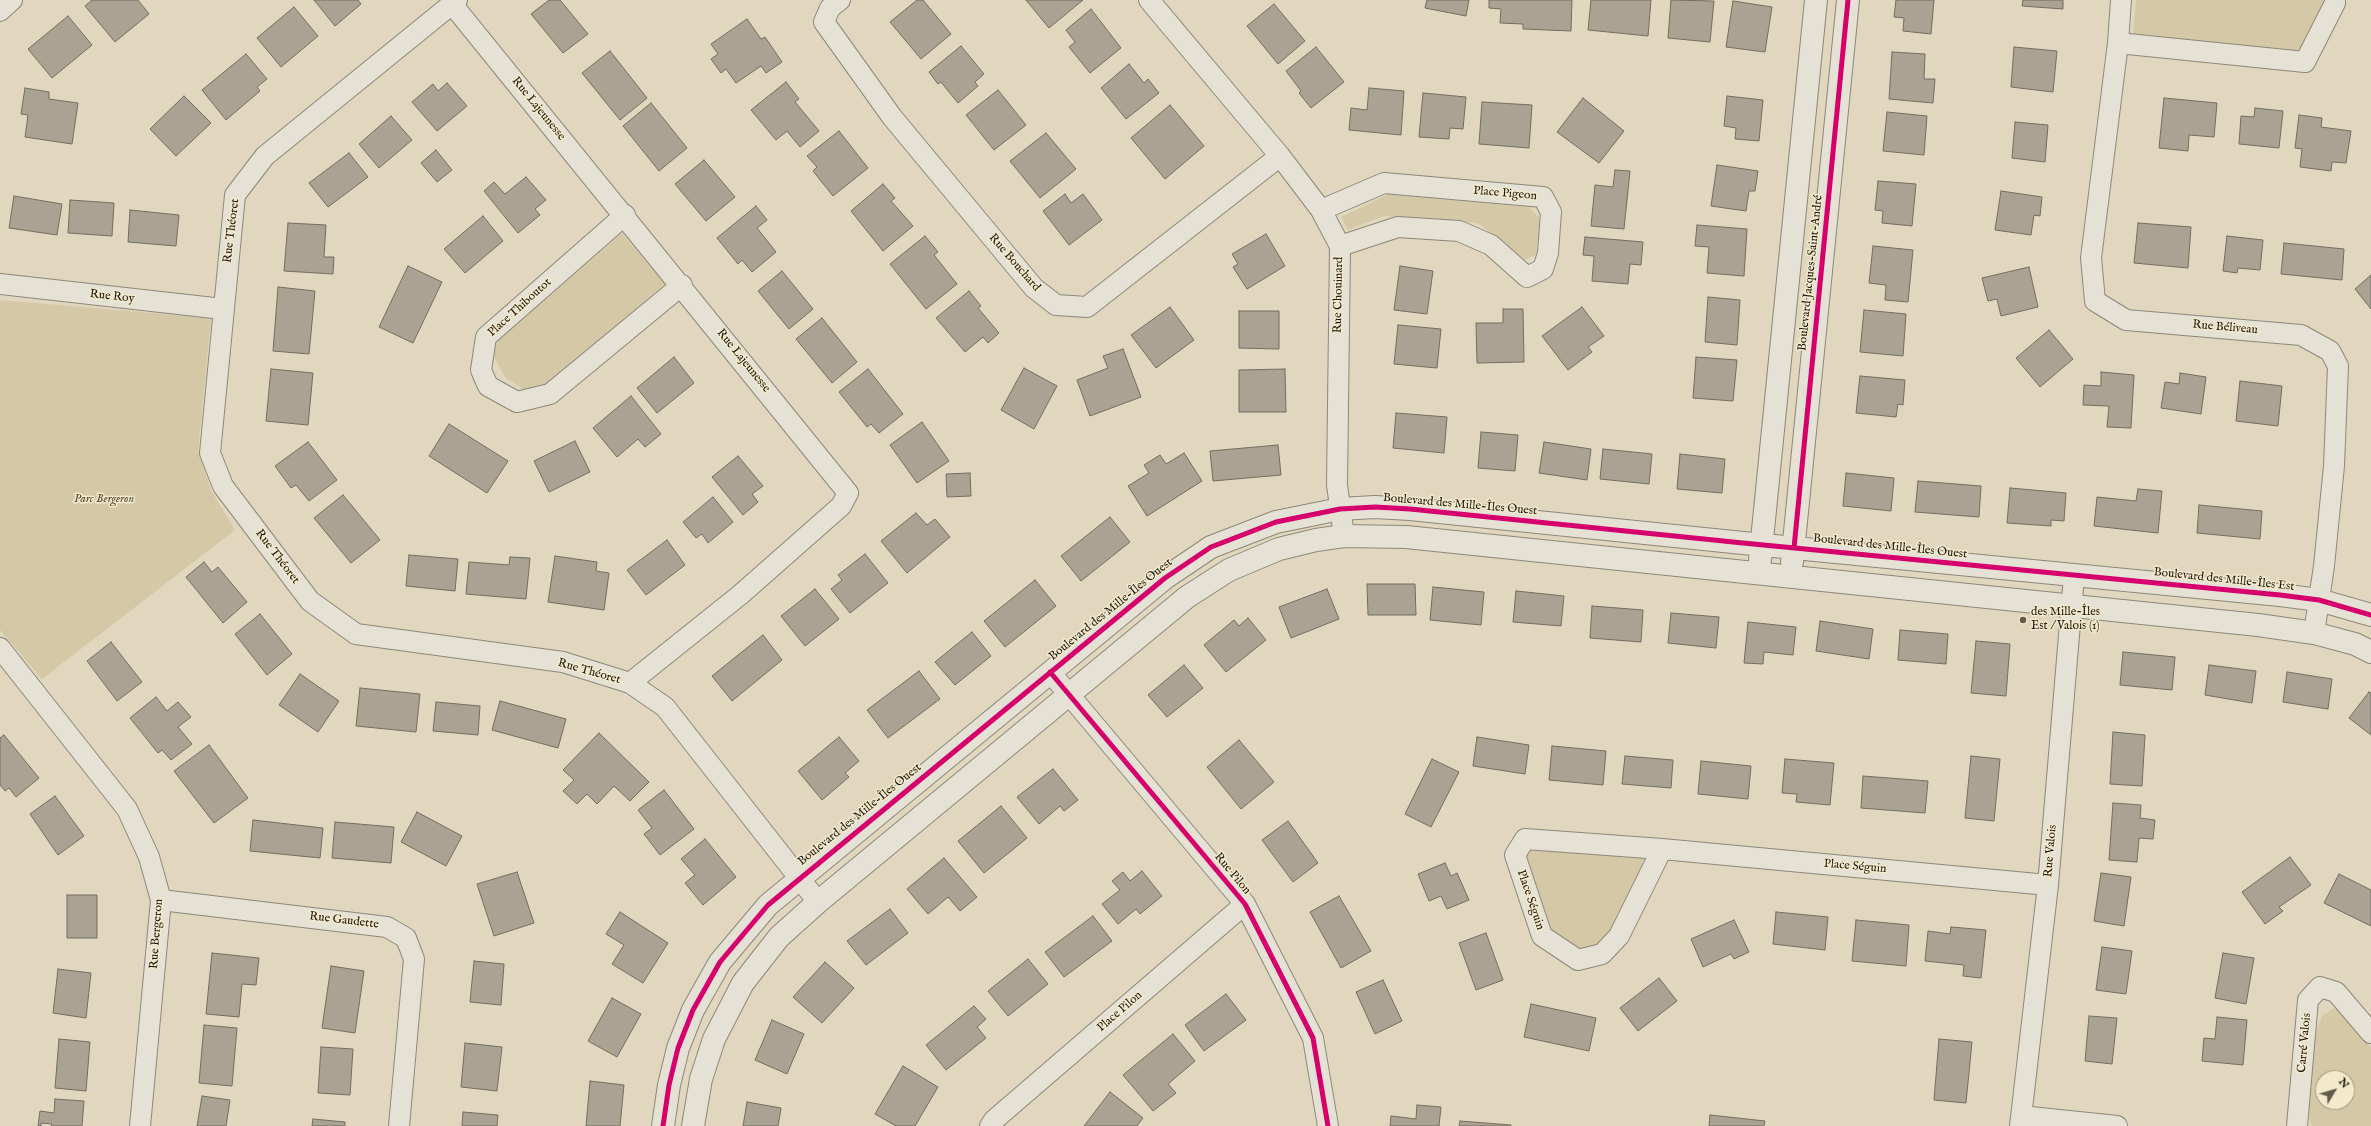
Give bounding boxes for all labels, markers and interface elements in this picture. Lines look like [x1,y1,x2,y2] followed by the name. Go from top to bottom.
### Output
[508,74,568,144] street label: Rue Lajeunesse
[1473,184,1537,204] street label: Place Pigeon
[1796,194,1826,352] street label: Boulevard Jacques-Saint-André
[221,198,243,264] street label: Rue Théoret
[985,231,1043,295] street label: Rue Bouchard
[1331,257,1347,333] street label: Rue Chouinard
[485,276,555,340] street label: Place Thiboutot
[89,287,135,307] street label: Rue Roy
[2192,318,2258,338] street label: Rue Béliveau
[713,326,773,396] street label: Rue Lajeunesse
[1382,491,1538,519] street label: Boulevard des Mille-Îles Ouest
[74,493,134,507] park label: Parc Bergeron
[252,527,302,587] street label: Rue Théoret
[1812,532,1968,562] street label: Boulevard des Mille-Îles Ouest
[1046,556,1176,664] street label: Boulevard des Mille-Îles Ouest
[2153,565,2295,595] street label: Boulevard des Mille-Îles Est
[2031,606,2100,634] place label: des Mille-Îles Est / Valois (1)
[2018,615,2028,625] marker: des Mille-Îles Est / Valois (1)
[556,656,622,688] street label: Rue Théoret
[795,761,925,869] street label: Boulevard des Mille-Îles Ouest
[2042,824,2060,878] street label: Rue Valois
[1211,850,1253,898] street label: Rue Pilon
[1823,857,1887,877] street label: Place Séguin
[1513,868,1547,932] street label: Place Séguin
[147,898,167,970] street label: Rue Bergeron
[308,910,380,932] street label: Rue Gaudette
[1095,989,1145,1035] street label: Place Pilon
[2295,1012,2315,1074] street label: Carré Valois
[2315,1070,2355,1110] north arrow
[2335,1075,2352,1091] text: N

